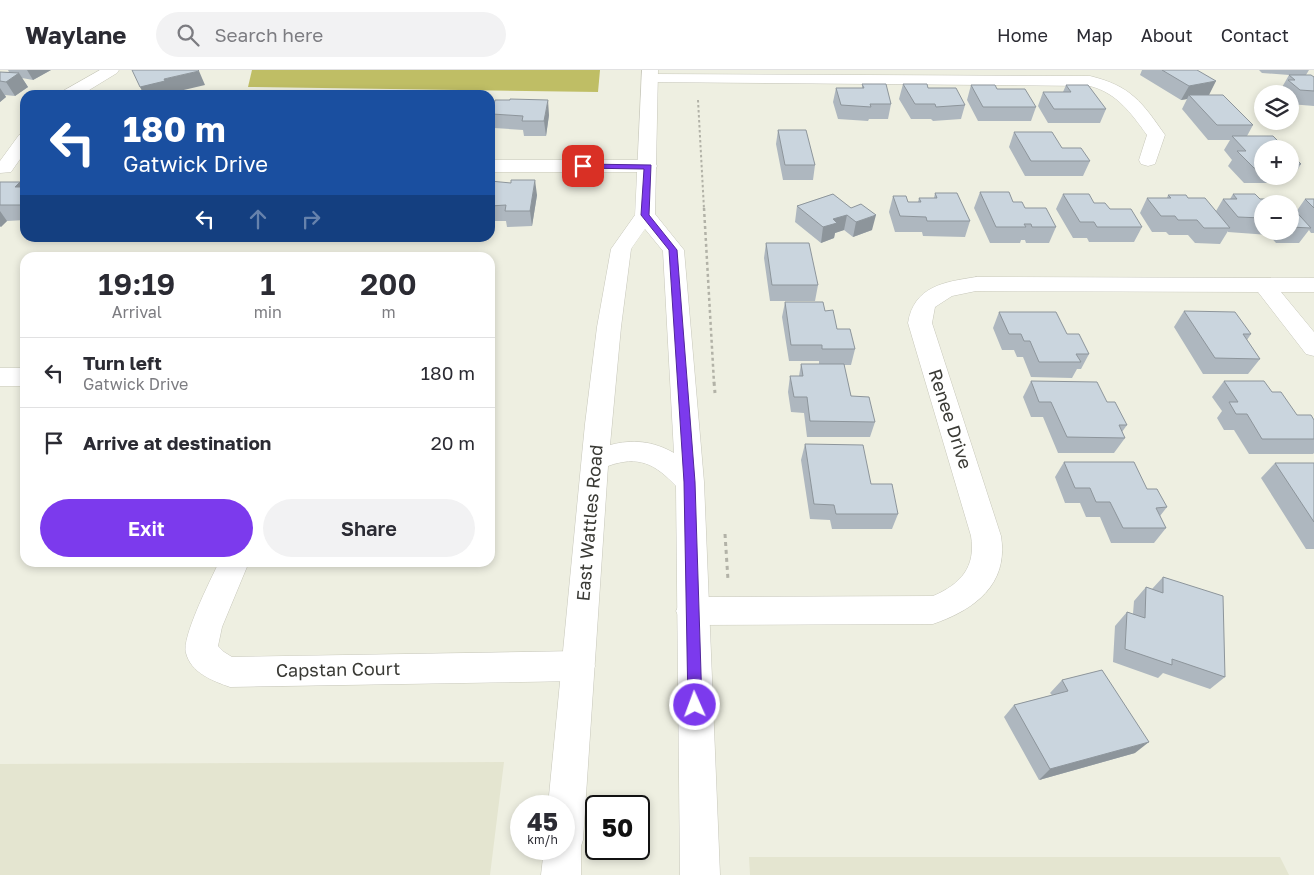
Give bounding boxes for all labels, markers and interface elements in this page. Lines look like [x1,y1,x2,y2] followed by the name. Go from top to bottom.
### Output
[156,12,506,57] search box
[25,20,126,49] text: Waylane
[174,21,202,49] icon: search
[214,23,323,46] text: Search here
[997,24,1048,46] text: Home
[1076,24,1113,46] text: Map
[1141,24,1193,46] text: About
[1221,24,1289,46] text: Contact
[1254,85,1299,240] map controls
[1254,85,1299,130] button: layers
[123,108,226,150] text: 180 m
[40,110,105,175] icon: left
[1254,140,1299,185] button: +
[562,145,604,187] pin
[123,150,268,177] text: Gatwick Drive
[569,152,597,180] icon: arrive
[1254,195,1299,240] button: −
[191,205,219,233] icon: left
[244,205,272,233] icon: ahead
[297,205,325,233] icon: right
[98,266,175,302] text: 19:19
[260,266,275,302] text: 1
[360,266,417,302] text: 200
[112,302,162,322] text: Arrival
[254,302,282,322] text: min
[381,302,396,322] text: m
[83,351,162,374] text: Turn left
[40,359,68,387] icon: left
[421,361,475,384] text: 180 m
[924,366,977,471] street label: Renee Drive
[83,374,188,394] text: Gatwick Drive
[40,429,68,457] icon: arrive
[83,431,271,454] text: Arrive at destination
[431,431,475,454] text: 20 m
[571,444,607,602] street label: East Wattles Road
[40,499,253,557] button: Exit
[263,499,475,557] button: Share
[276,657,400,681] street label: Capstan Court
[668,678,720,730] position arrow
[585,795,650,860] speed limit sign: 50
[527,806,558,837] text: 45
[527,832,558,847] text: km/h

